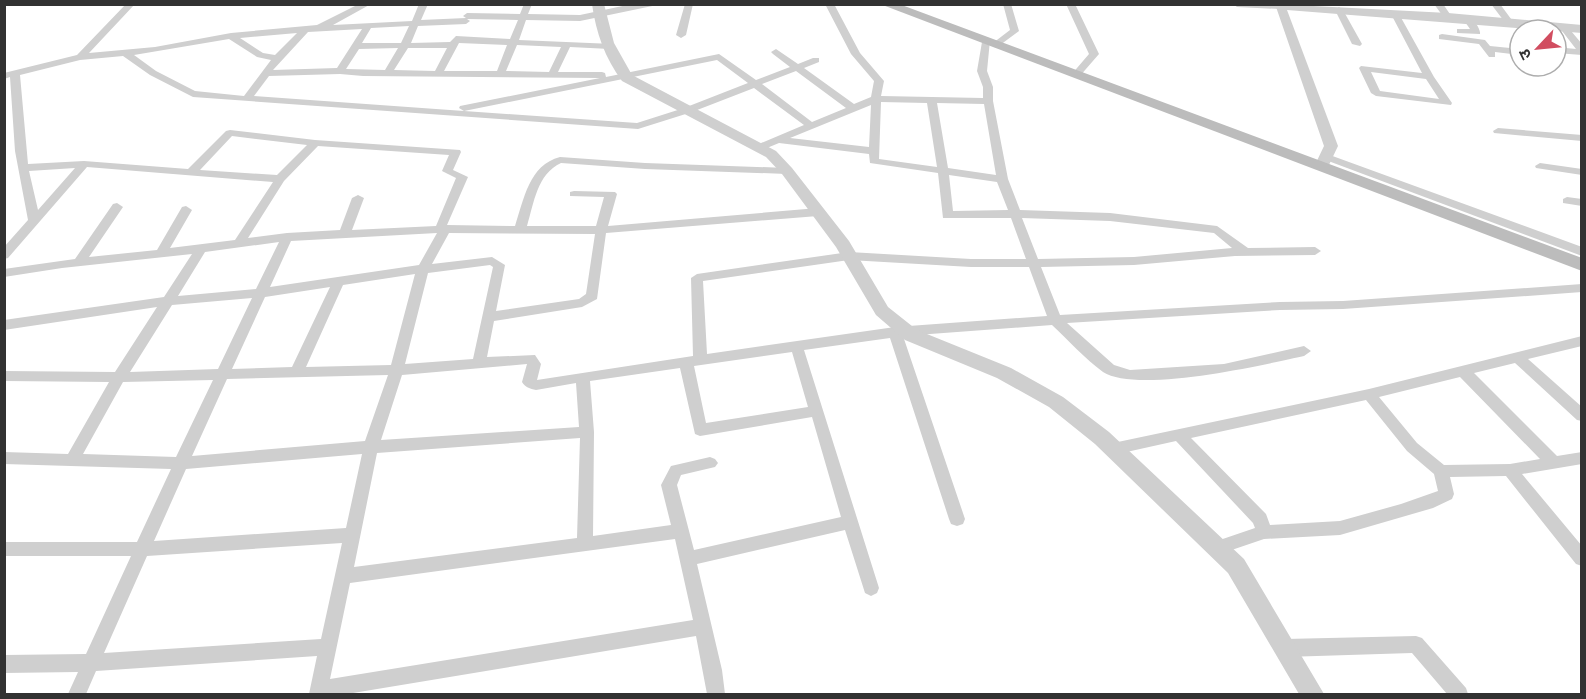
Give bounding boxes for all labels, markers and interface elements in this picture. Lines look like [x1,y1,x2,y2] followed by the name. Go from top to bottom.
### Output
[1508,18,1568,78] north arrow
[1513,45,1536,63] text: उ

